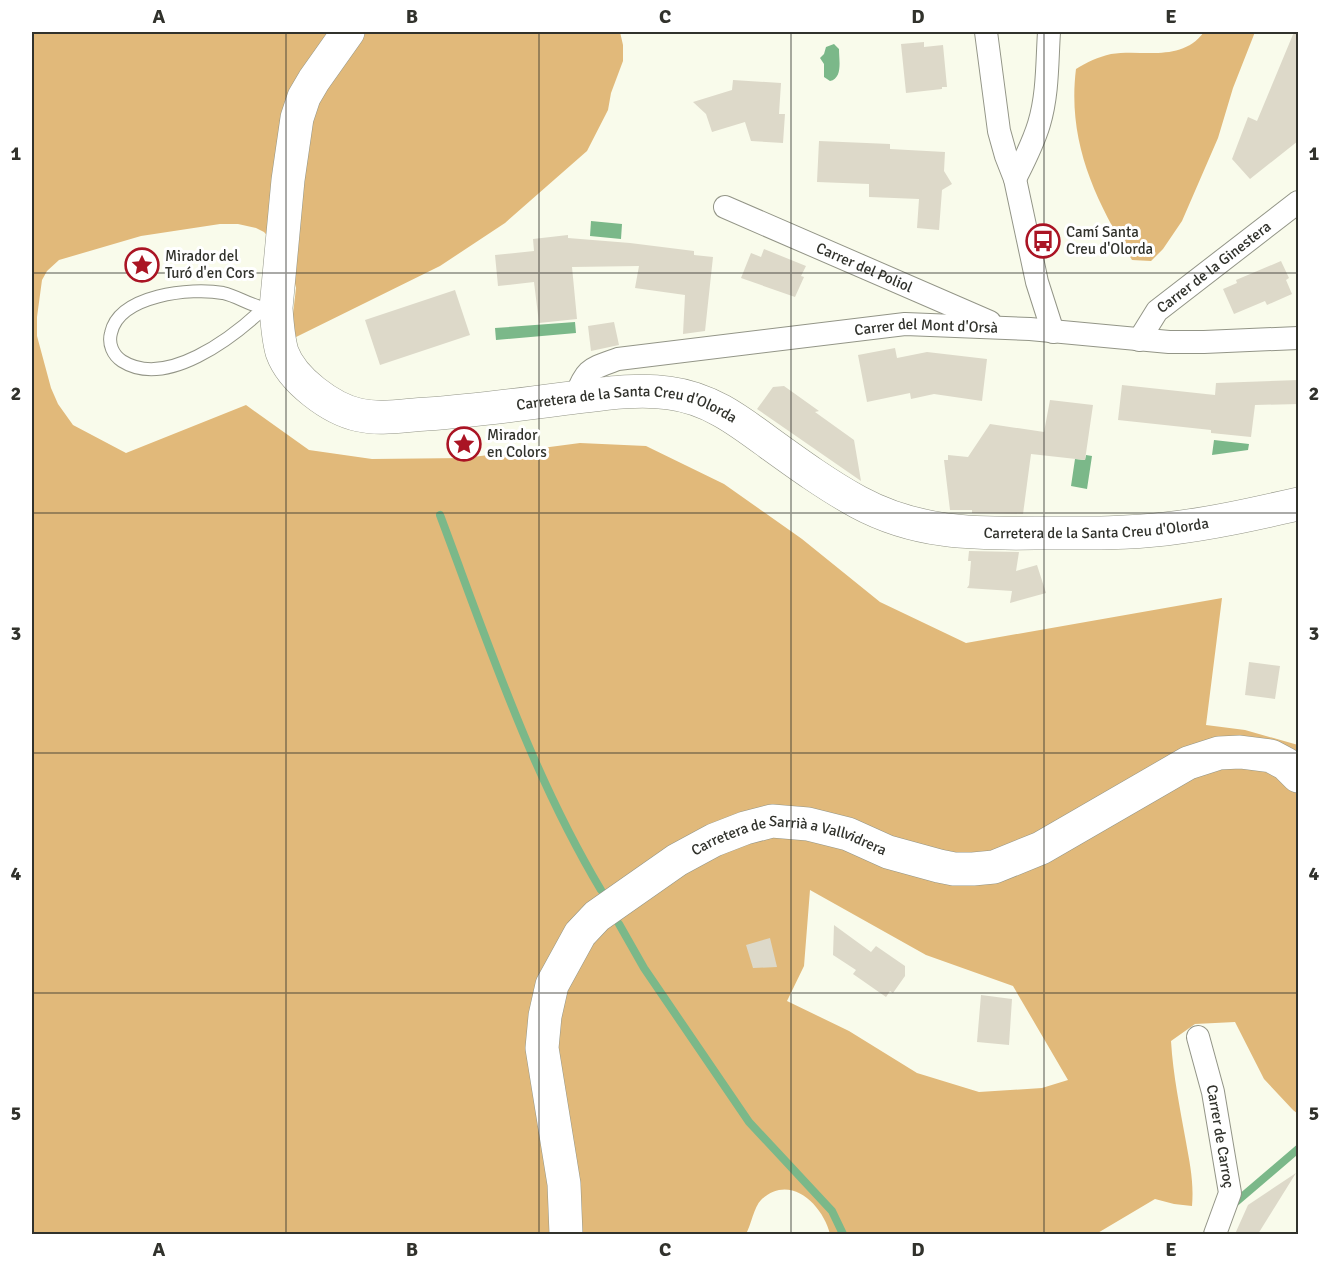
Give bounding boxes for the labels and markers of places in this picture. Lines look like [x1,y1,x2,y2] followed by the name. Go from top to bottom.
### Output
[1025,223,1061,259] bus stop icon: Camí Santa Creu d'Olorda
[1066,223,1153,258] place label: Camí Santa Creu d'Olorda
[124,247,160,283] place icon: Mirador del Turó d'en Cors
[165,247,255,282] place label: Mirador del Turó d'en Cors
[446,426,482,462] place icon: Mirador en Colors
[487,426,547,461] place label: Mirador en Colors

